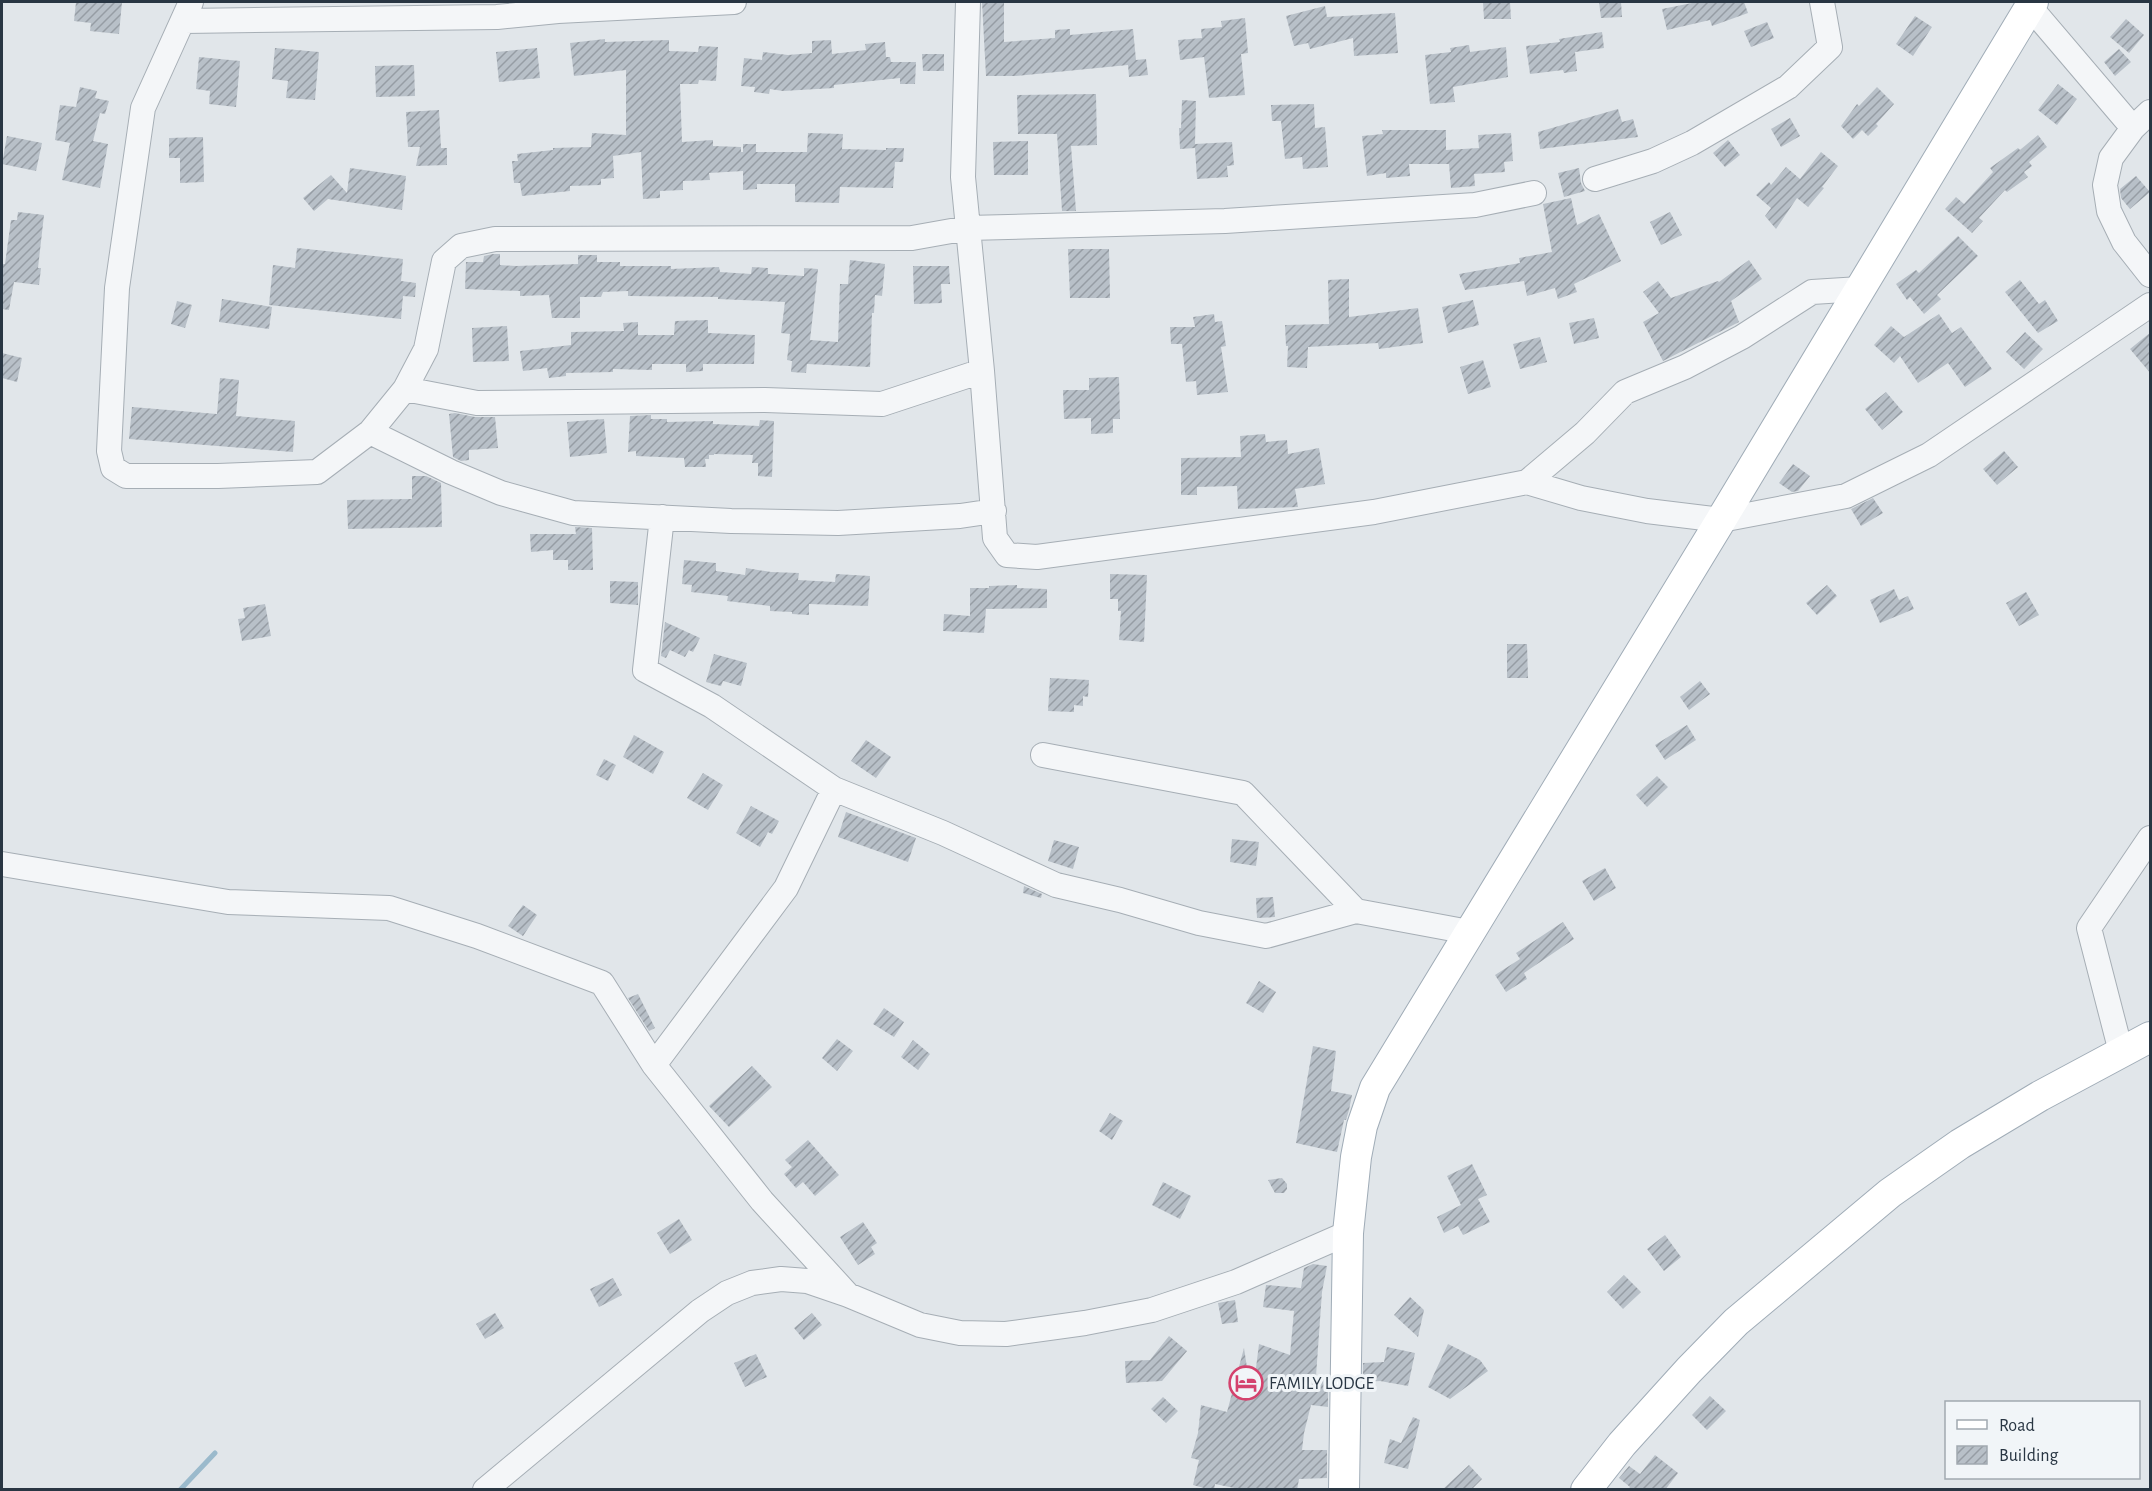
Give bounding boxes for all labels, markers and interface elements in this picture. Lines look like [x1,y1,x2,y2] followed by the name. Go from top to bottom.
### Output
[1228,1365,1264,1401] hotel icon: FAMILY LODGE
[1269,1375,1375,1393] place label: FAMILY LODGE
[1945,1401,2140,1479] legend
[1999,1417,2035,1435] text: Road
[1999,1447,2059,1465] text: Building

